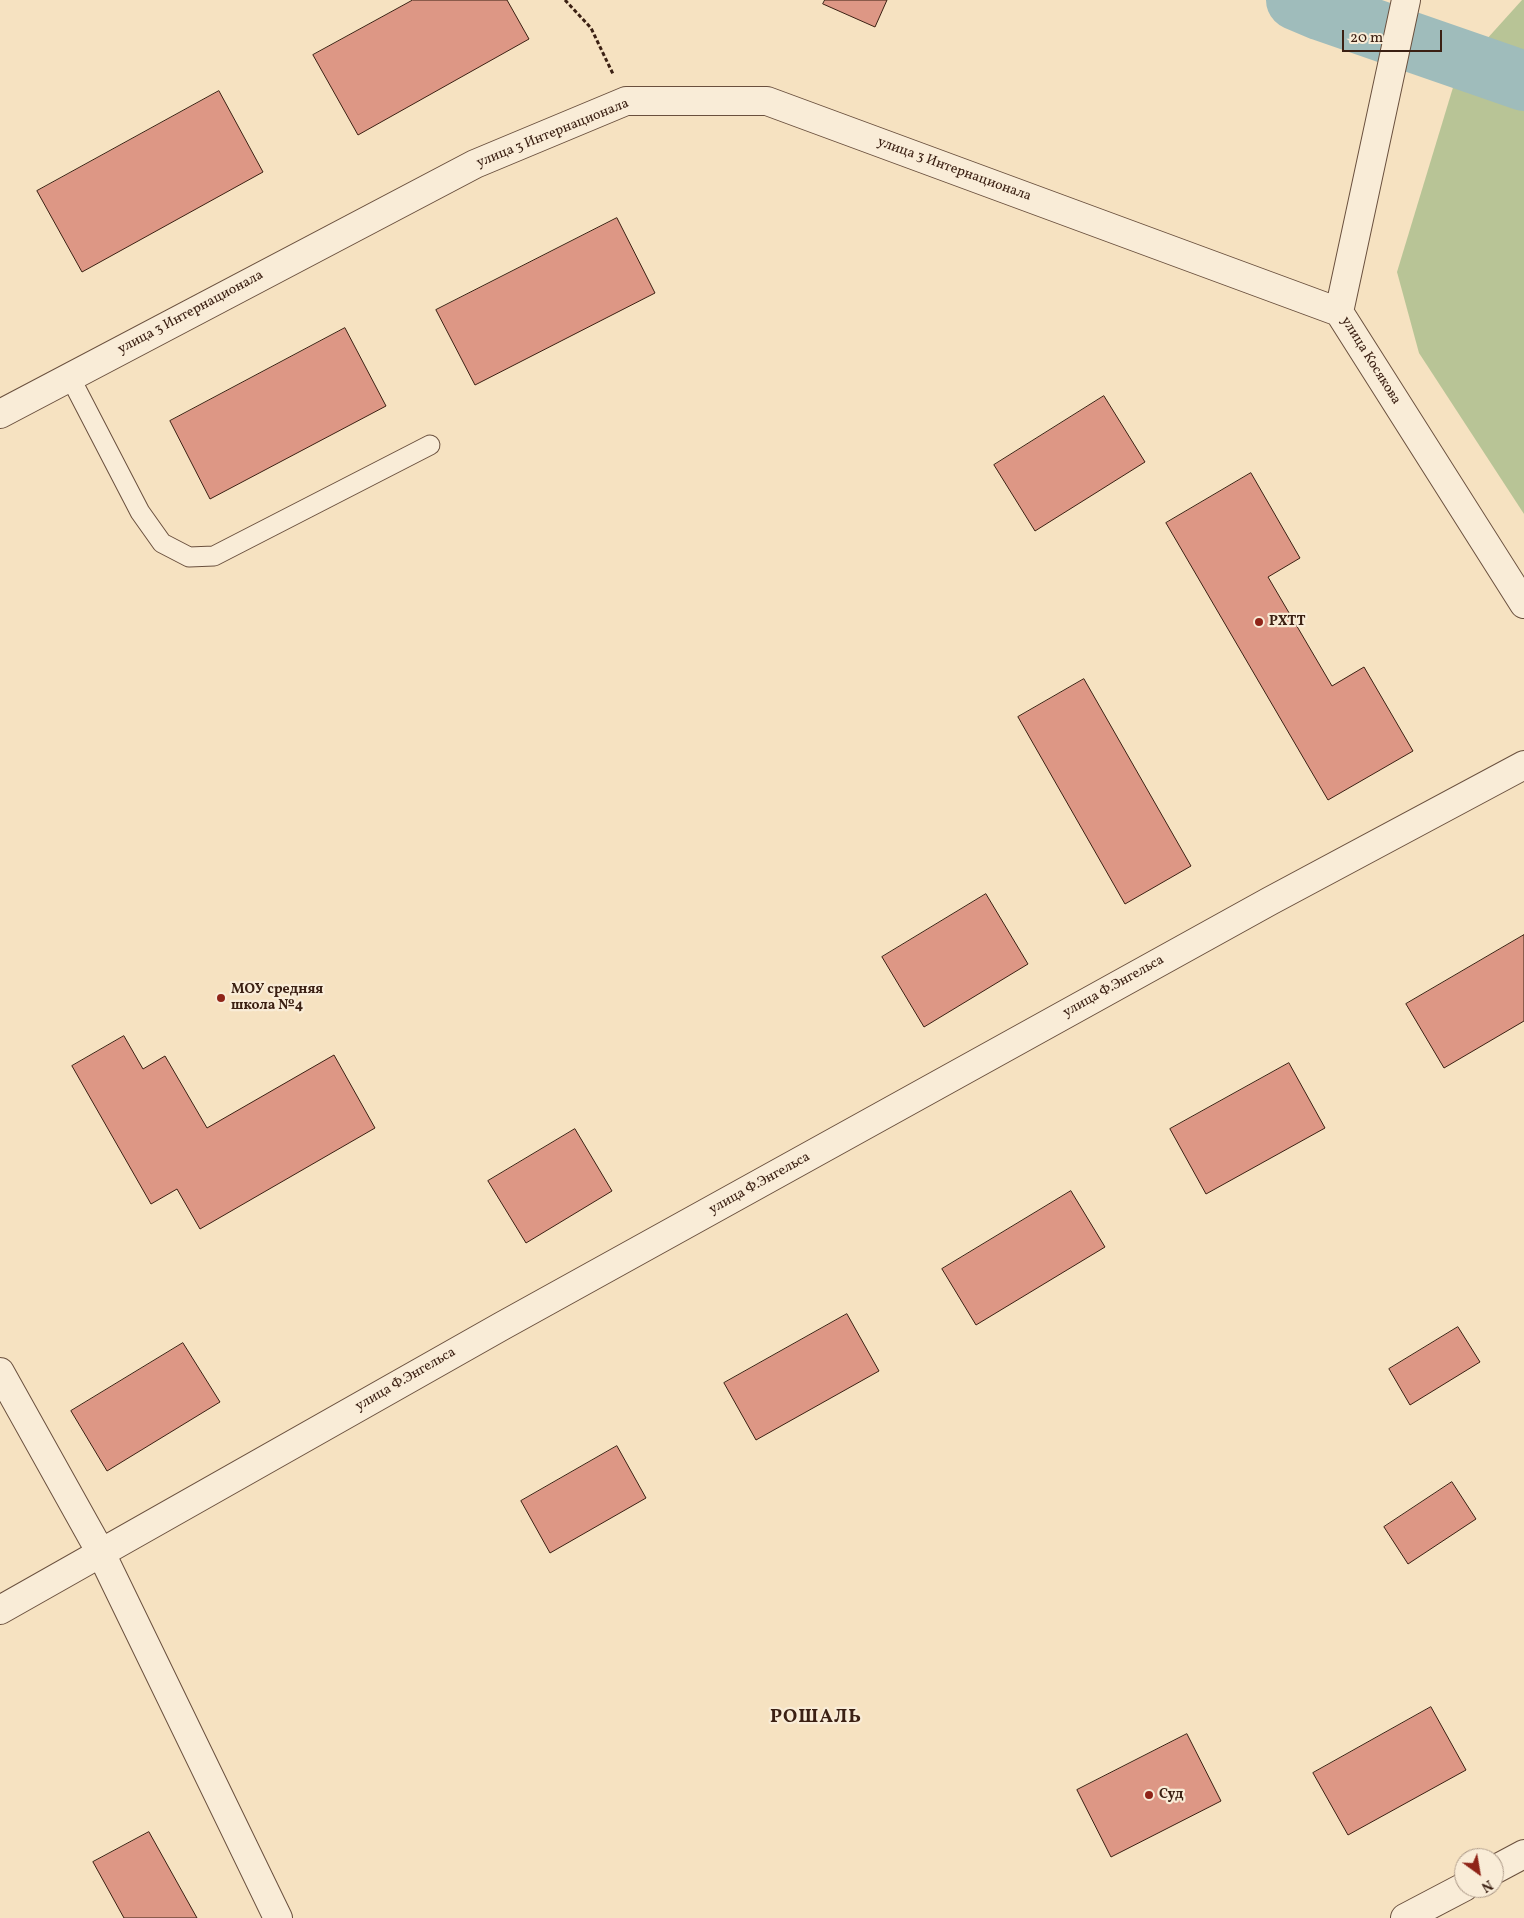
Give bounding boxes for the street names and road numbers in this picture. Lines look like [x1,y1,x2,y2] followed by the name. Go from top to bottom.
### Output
[474,96,632,172] street label: улица 3 Интернационала
[875,134,1033,206] street label: улица 3 Интернационала
[115,267,267,359] street label: улица 3 Интернационала
[1336,314,1404,408] street label: улица Косякова
[1060,952,1168,1022] street label: улица Ф.Энгельса
[706,1149,814,1219] street label: улица Ф.Энгельса
[353,1344,459,1416] street label: улица Ф.Энгельса

